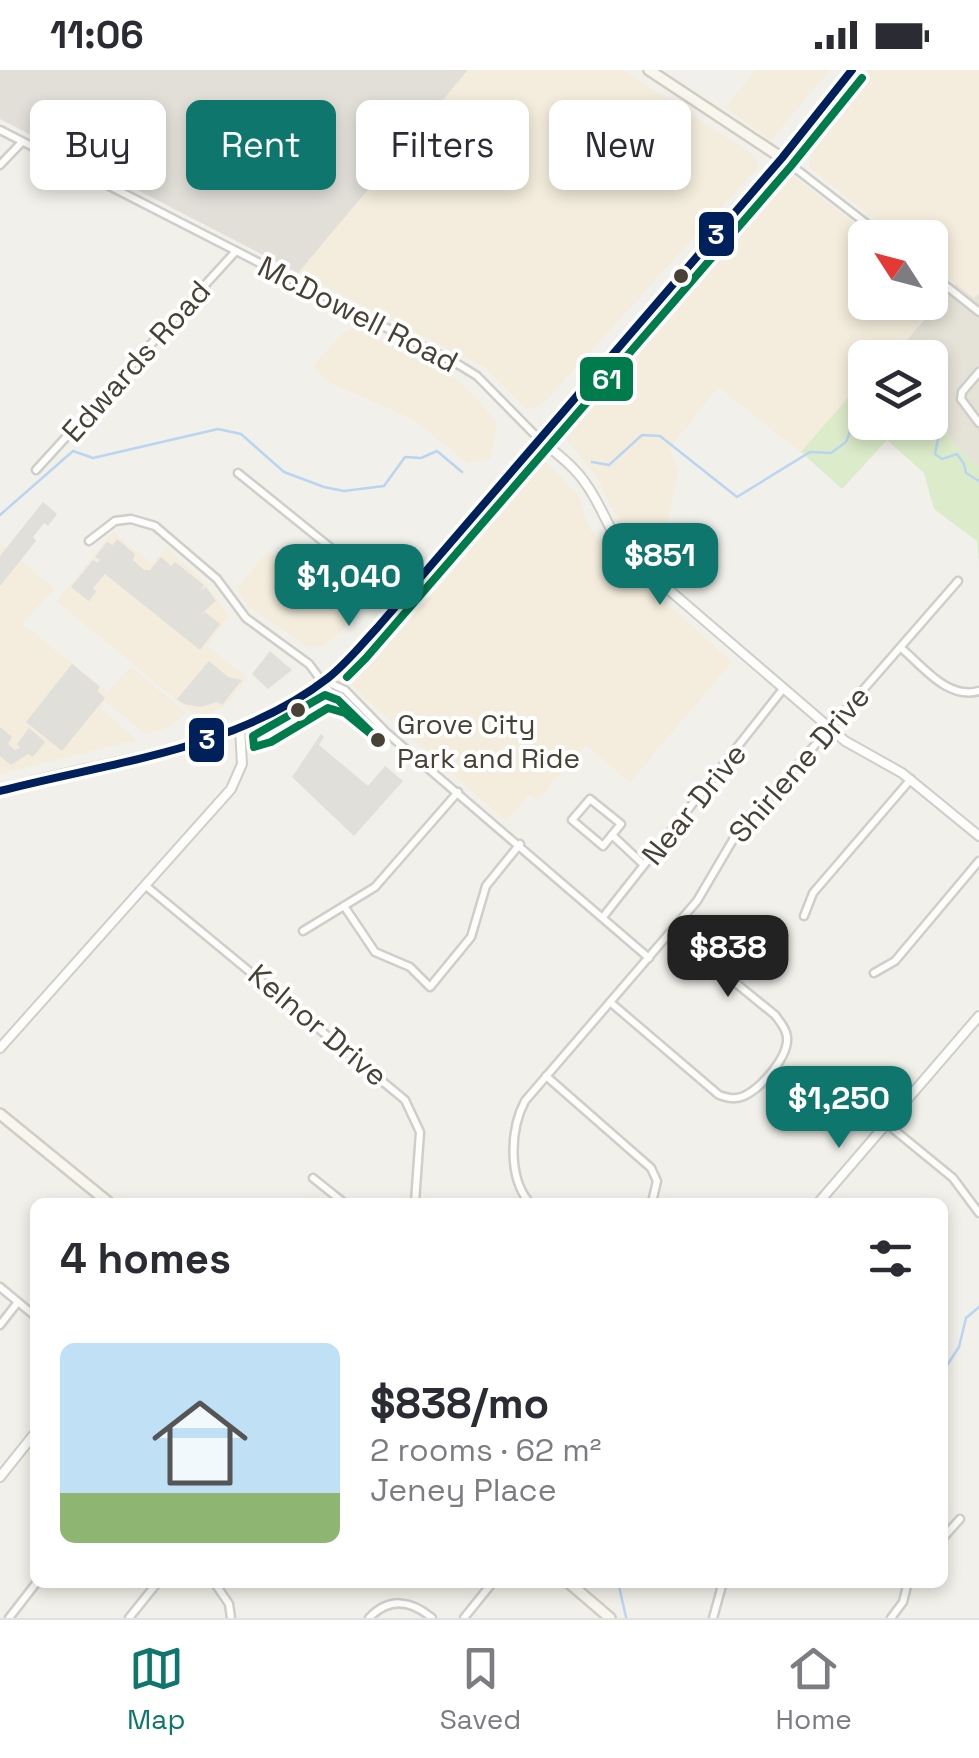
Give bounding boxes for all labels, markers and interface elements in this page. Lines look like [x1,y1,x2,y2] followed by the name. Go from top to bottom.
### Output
[50,11,144,59] text: 11:06
[30,100,166,190] chip: Buy
[186,100,336,190] chip: Rent
[356,100,529,190] chip: Filters
[549,100,691,190] chip: New
[697,210,736,258] line badge: 3
[707,216,725,252] text: 3
[848,220,948,320] north arrow
[848,220,948,440] map controls
[251,247,465,381] street label: McDowell Road
[671,266,691,286] unlabelled marker
[53,272,219,450] street label: Edwards Road
[848,340,948,440] button: layers
[578,355,635,403] line badge: 61
[592,361,622,397] text: 61
[601,523,719,608] pin: $851
[624,535,696,575] text: $851
[268,544,430,629] pin: $1,040
[297,556,401,596] text: $1,040
[720,677,878,851] street label: Shirlene Drive
[288,700,308,720] unlabelled marker
[397,706,580,776] place label: Grove City Park and Ride
[187,716,226,764] line badge: 3
[198,721,216,757] text: 3
[368,730,388,750] marker: Grove City Park and Ride
[633,735,755,873] street label: Near Drive
[669,915,787,1000] pin: $838
[689,927,767,967] text: $838
[240,955,396,1095] street label: Kelnor Drive
[758,1066,920,1151] pin: $1,250
[788,1078,890,1118] text: $1,250
[863,1231,918,1286] icon: filters
[60,1232,231,1285] text: 4 homes
[370,1377,549,1430] text: $838/mo
[140,1383,260,1503] icon: home
[370,1430,602,1470] text: 2 rooms · 62 m²
[370,1470,557,1510] text: Jeney Place
[127,1641,185,1737] tab: Map
[440,1641,521,1737] tab: Saved
[776,1641,852,1737] tab: Home

